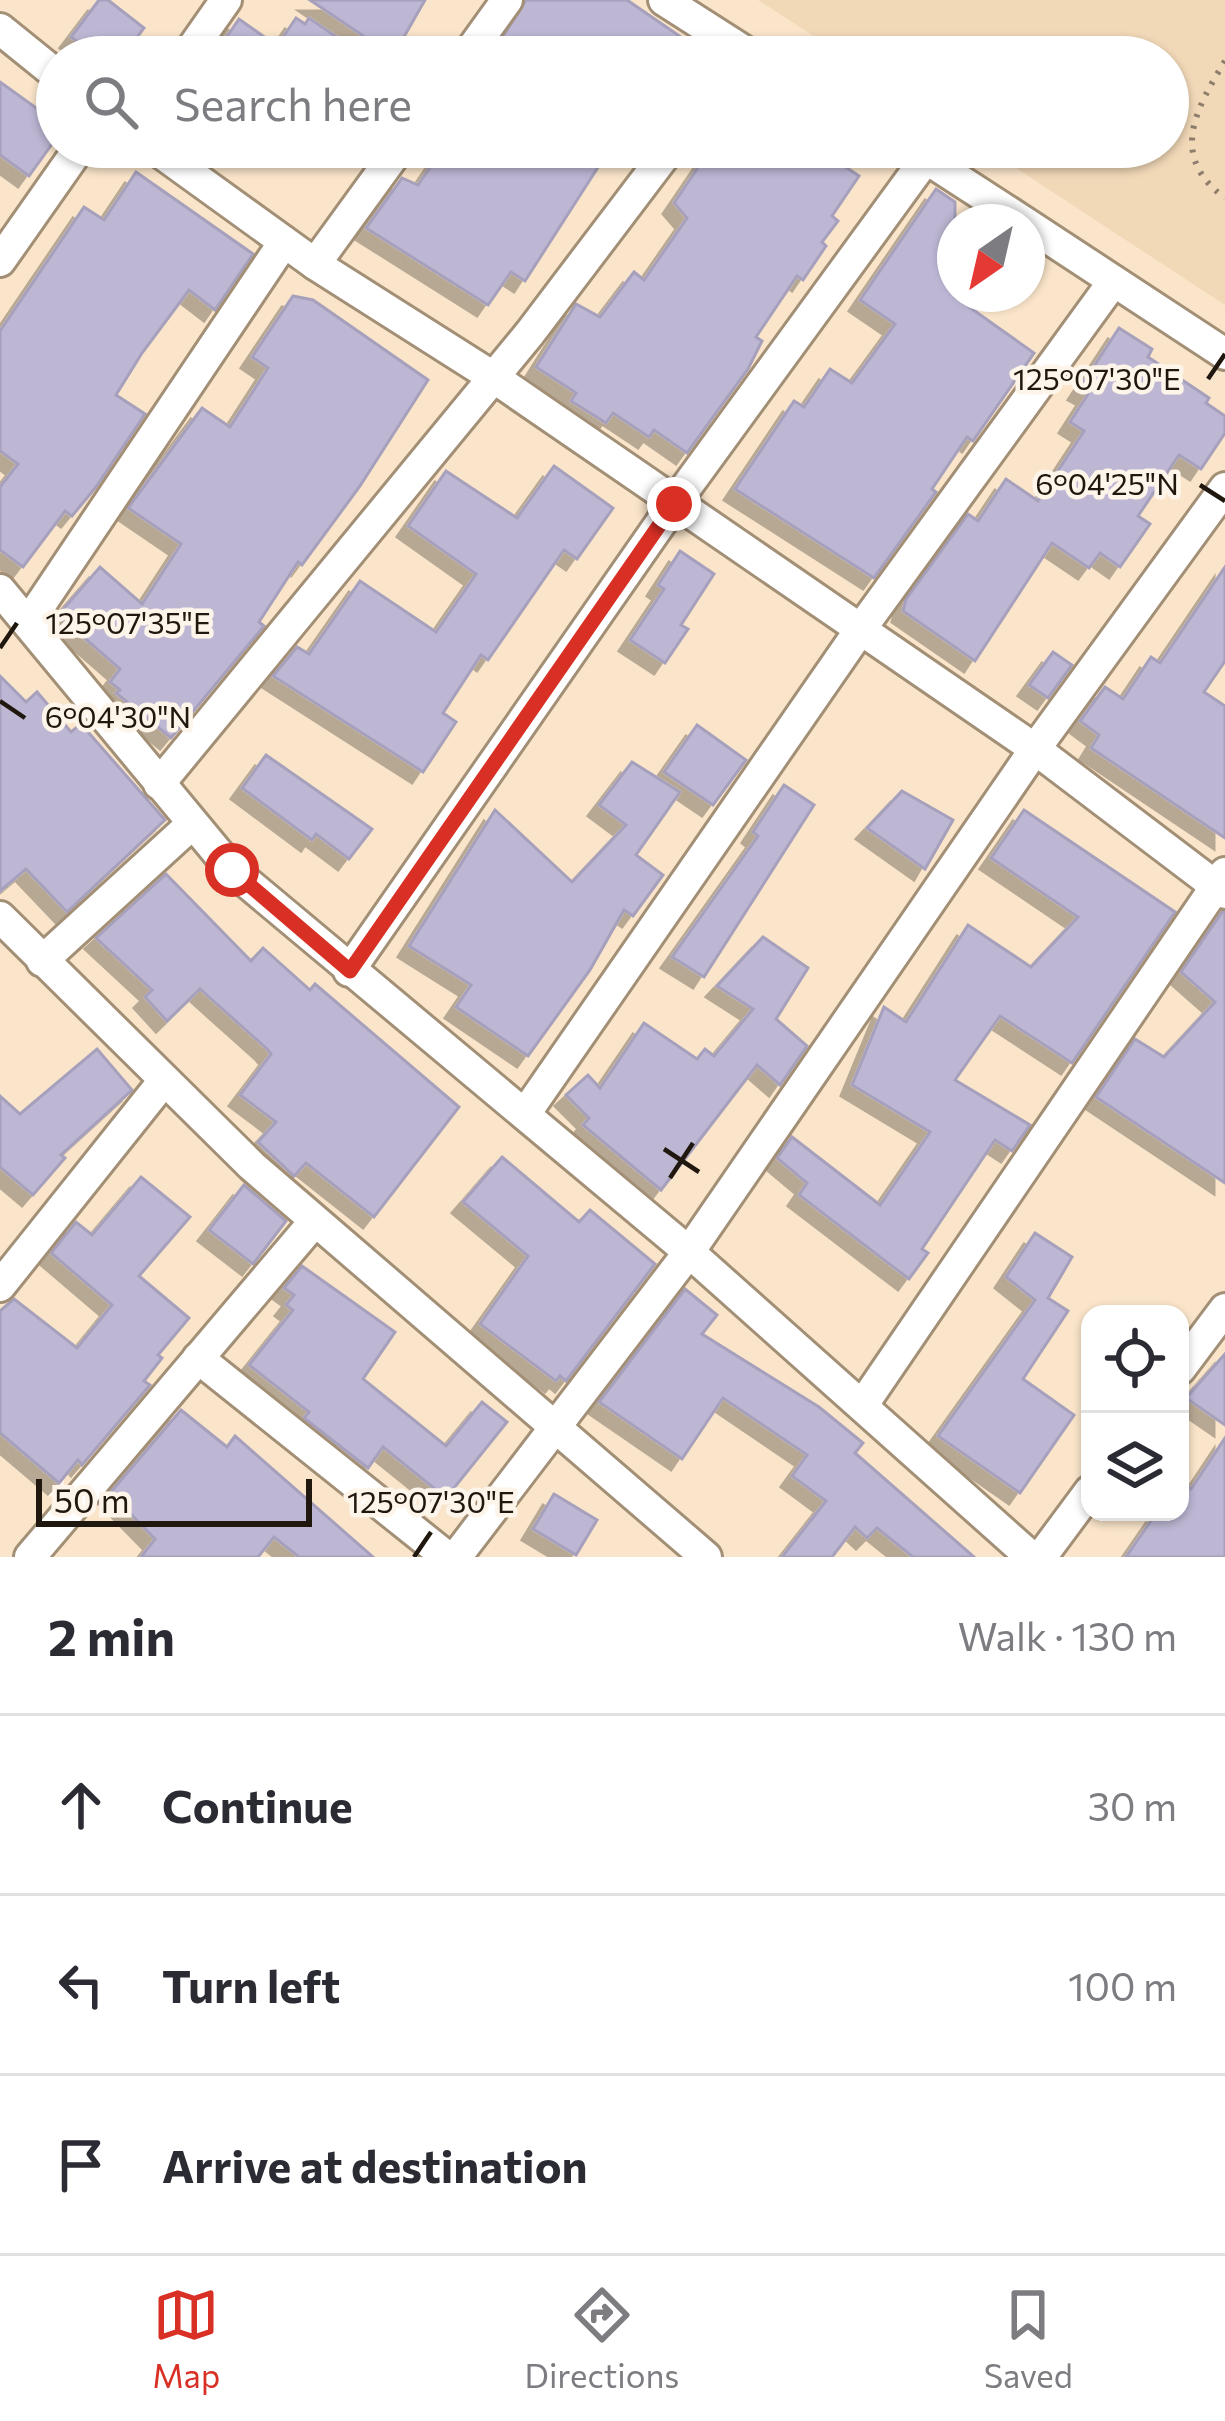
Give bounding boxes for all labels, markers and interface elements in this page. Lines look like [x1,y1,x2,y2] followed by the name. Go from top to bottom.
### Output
[36,36,1189,168] search box
[78,69,144,135] icon: search
[174,75,412,130] text: Search here
[937,204,1045,312] north arrow
[1013,359,1181,396] text: 125°07'30"E
[1035,464,1179,501] text: 6°04'25"N
[647,477,701,531] route end
[45,603,211,640] text: 125°07'35"E
[45,697,191,734] text: 6°04'30"N
[205,843,259,897] route start
[1081,1305,1189,1521] map controls
[1081,1305,1189,1413] button: locate
[1081,1413,1189,1521] button: layers
[36,1473,312,1526] scale bar
[54,1479,130,1520] text: 50 m
[347,1482,515,1519] text: 125°07'30"E
[48,1604,175,1667] text: 2 min
[958,1611,1177,1659] text: Walk · 130 m
[48,1772,114,1838] icon: ahead
[162,1777,353,1832] text: Continue
[1088,1781,1177,1829] text: 30 m
[48,1952,114,2018] icon: left
[162,1957,340,2012] text: Turn left
[1068,1961,1177,2009] text: 100 m
[48,2132,114,2198] icon: arrive
[162,2137,588,2192] text: Arrive at destination
[152,2282,220,2395] tab: Map
[525,2282,679,2395] tab: Directions
[984,2282,1073,2395] tab: Saved

